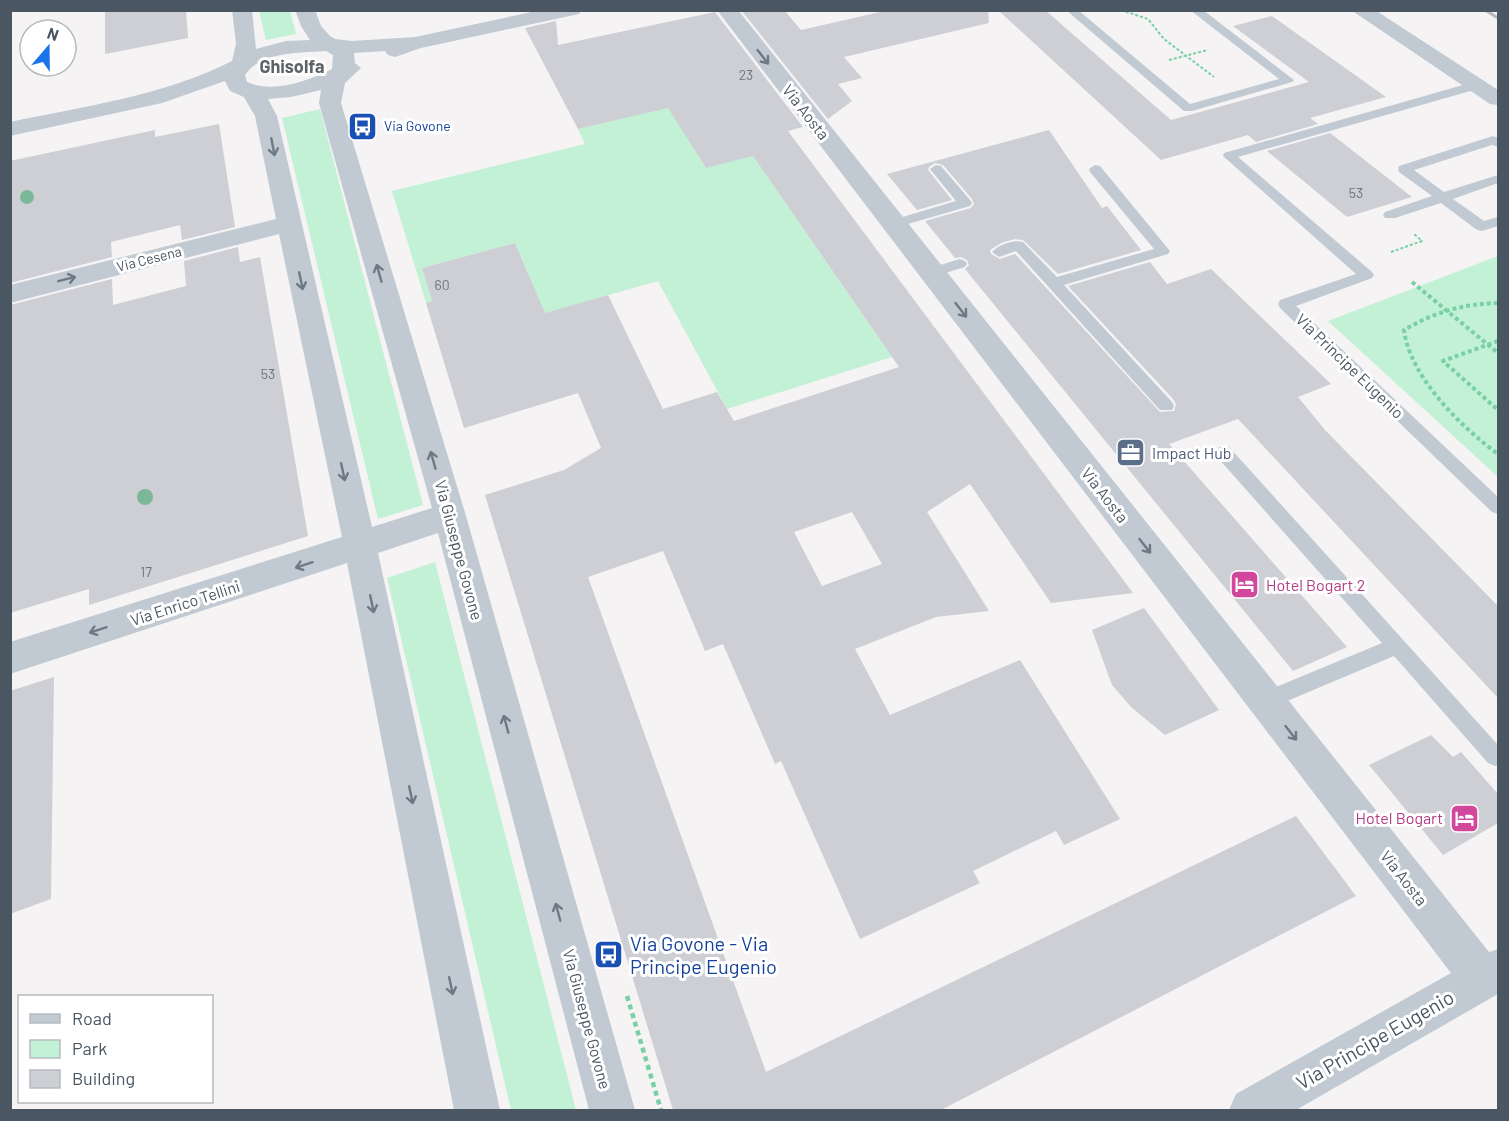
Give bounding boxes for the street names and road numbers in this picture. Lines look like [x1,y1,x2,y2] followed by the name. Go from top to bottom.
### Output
[779,80,834,143] street label: Via Aosta
[115,242,183,275] street label: Via Cesena
[1293,309,1408,422] street label: Via Principe Eugenio
[1078,463,1133,526] street label: Via Aosta
[432,478,487,622] street label: Via Giuseppe Govone
[128,576,242,629] street label: Via Enrico Tellini
[1377,846,1432,909] street label: Via Aosta
[560,947,615,1091] street label: Via Giuseppe Govone
[1291,984,1458,1094] street label: Via Principe Eugenio

